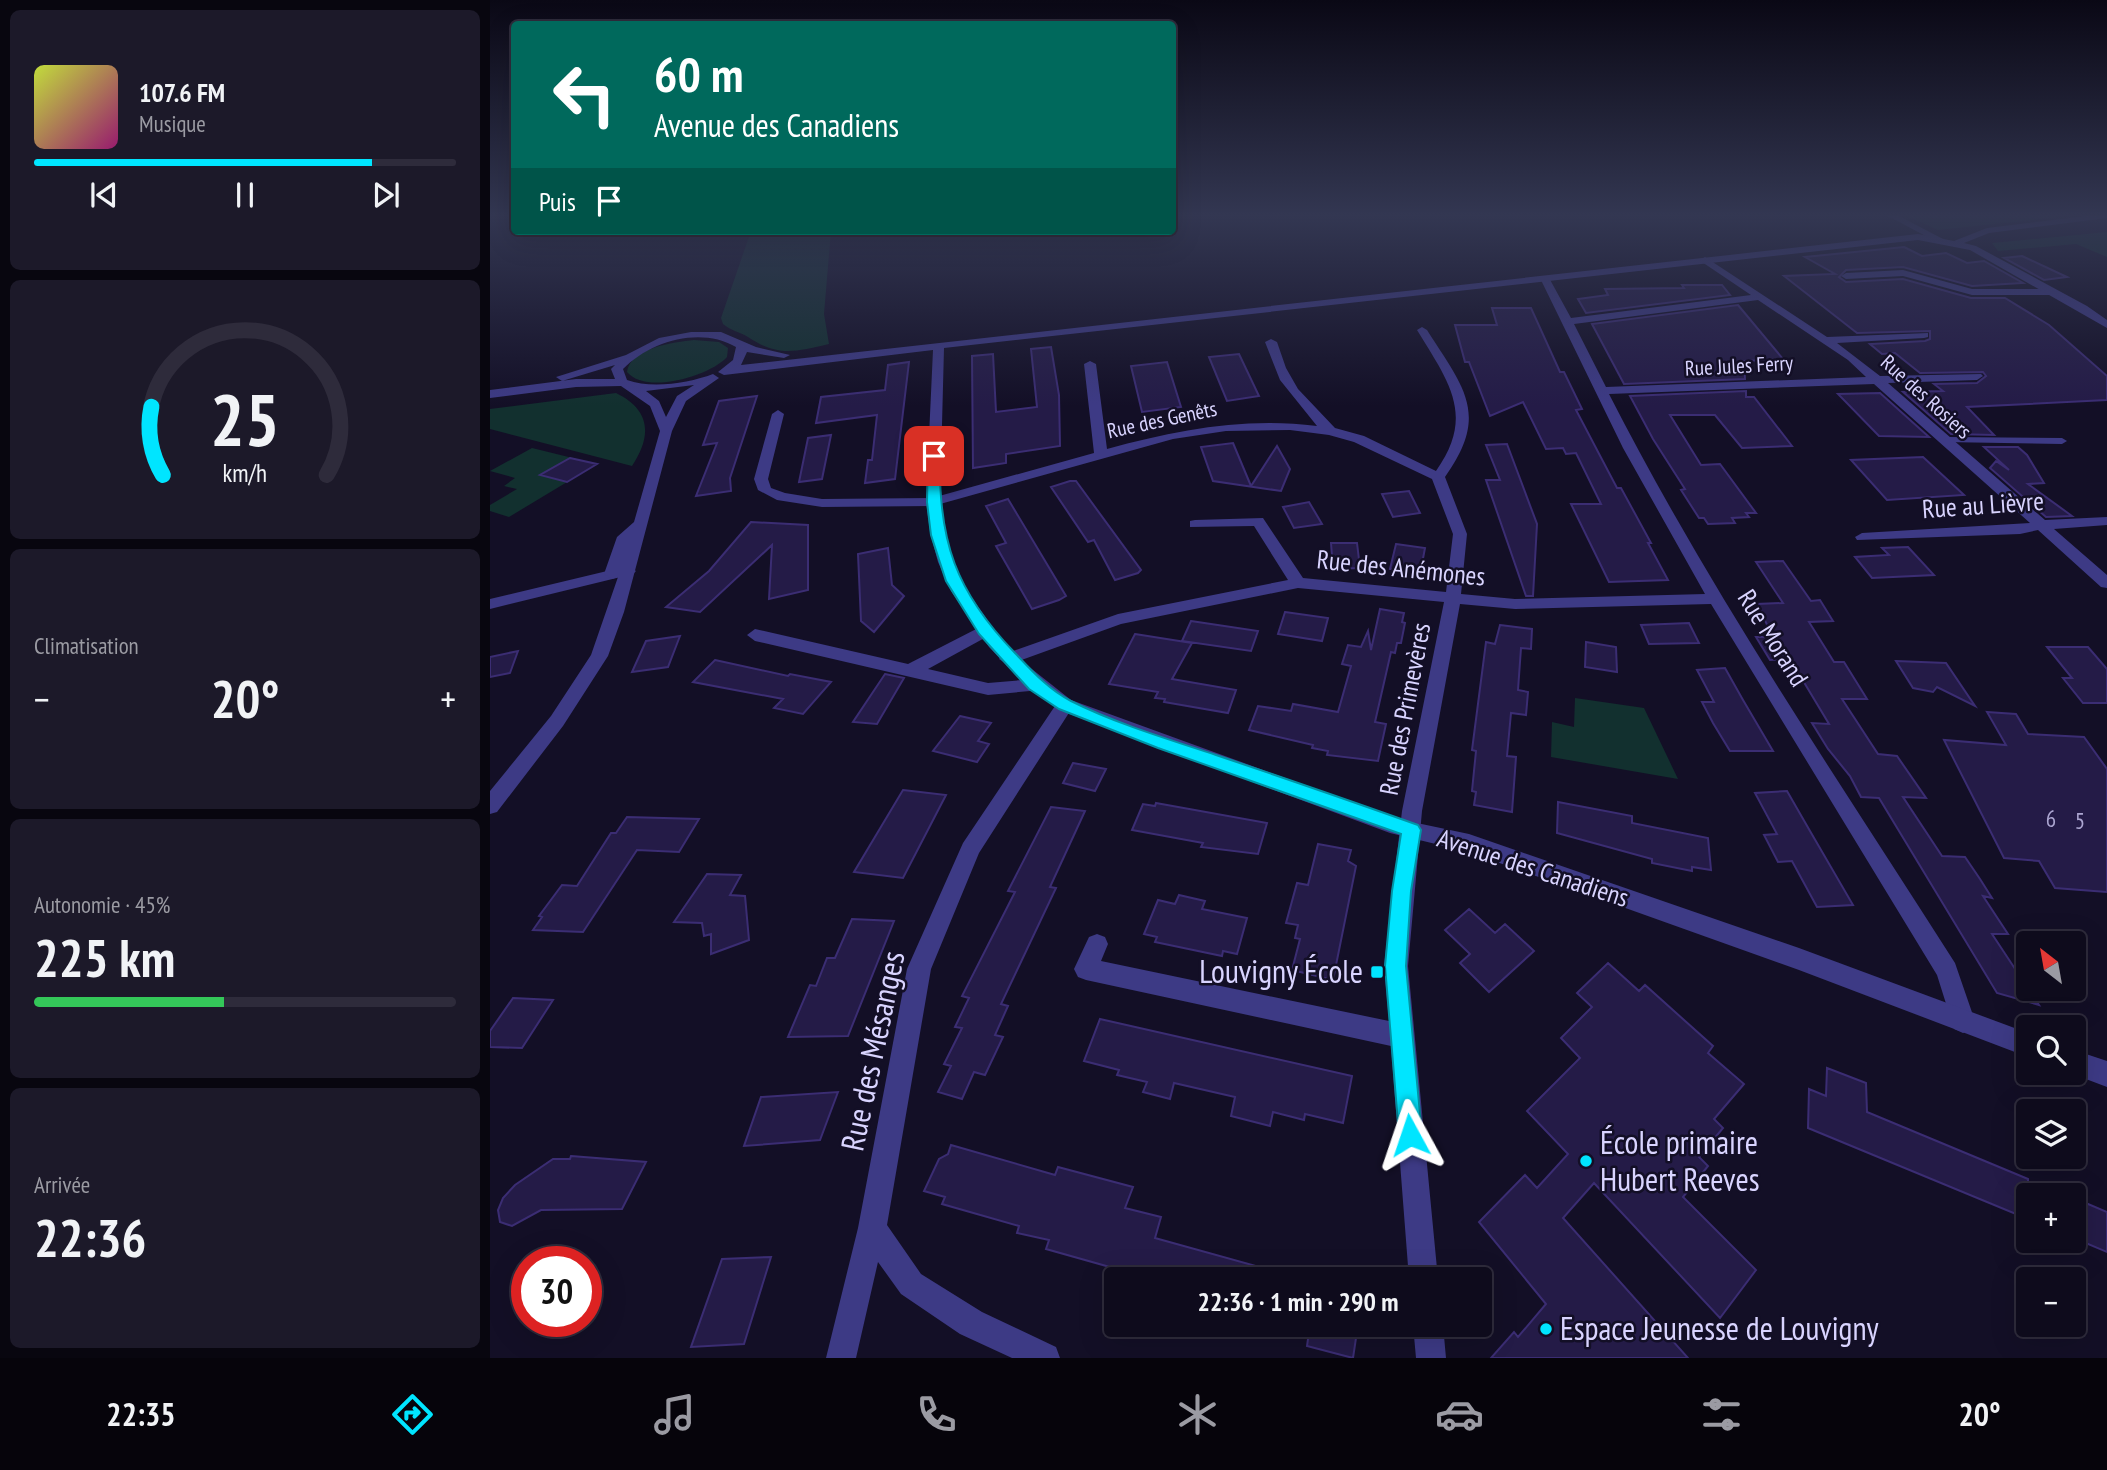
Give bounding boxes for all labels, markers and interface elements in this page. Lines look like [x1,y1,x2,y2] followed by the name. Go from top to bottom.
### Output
[654,42,743,106] text: 60 m
[539,49,630,140] icon: left
[139,76,225,109] text: 107.6 FM
[654,104,899,146] text: Avenue des Canadiens
[139,109,206,138] text: Musique
[85,176,123,214] icon: previous
[226,176,264,214] icon: pause
[367,176,405,214] icon: next
[590,182,628,220] icon: arrive
[539,185,576,218] text: Puis
[1684,349,1794,382] street label: Rue Jules Ferry
[1875,349,1977,445] street label: Rue des Rosiers
[210,372,280,466] text: 25
[1105,395,1219,444] street label: Rue des Genêts
[904,426,964,486] pin
[915,437,953,475] icon: arrive
[223,457,267,489] text: km/h
[1921,484,2045,525] street label: Rue au Lièvre
[1315,542,1487,593] street label: Rue des Anémones
[1731,583,1816,692] street label: Rue Morand
[1372,620,1437,798] street label: Rue des Primevères
[34,631,139,660] text: Climatisation
[211,665,279,732] text: 20°
[34,674,50,723] text: −
[440,674,456,723] text: +
[2046,804,2056,833] house number: 6
[2075,806,2085,835] house number: 5
[1433,821,1633,914] street label: Avenue des Canadiens
[34,890,170,919] text: Autonomie · 45%
[34,924,175,991] text: 225 km
[2016,931,2086,1001] north arrow
[2016,931,2086,1337] map controls
[830,947,914,1154] street label: Rue des Mésanges
[1199,950,1363,992] place label: Louvigny École
[1369,964,1385,980] marker: Louvigny École
[2016,1015,2086,1085] button: search
[1373,1098,1447,1172] position arrow
[2016,1099,2086,1169] button: layers
[1600,1121,1759,1200] place label: École primaire Hubert Reeves
[1578,1153,1594,1169] marker: École primaire Hubert Reeves
[34,1170,90,1199] text: Arrivée
[2016,1183,2086,1253] button: +
[34,1204,146,1271] text: 22:36
[511,1246,602,1337] speed limit sign: 30
[2016,1267,2086,1337] button: −
[1198,1285,1398,1318] text: 22:36 · 1 min · 290 m
[1560,1307,1879,1349] place label: Espace Jeunesse de Louvigny
[1538,1321,1554,1337] marker: Espace Jeunesse de Louvigny
[388,1390,437,1439] icon: directions
[650,1390,699,1439] icon: music
[912,1390,961,1439] icon: phone
[1173,1390,1222,1439] icon: climate
[1435,1390,1484,1439] icon: car
[1697,1390,1746,1439] icon: filters
[106,1393,176,1435] text: 22:35
[1958,1393,2001,1435] text: 20°

